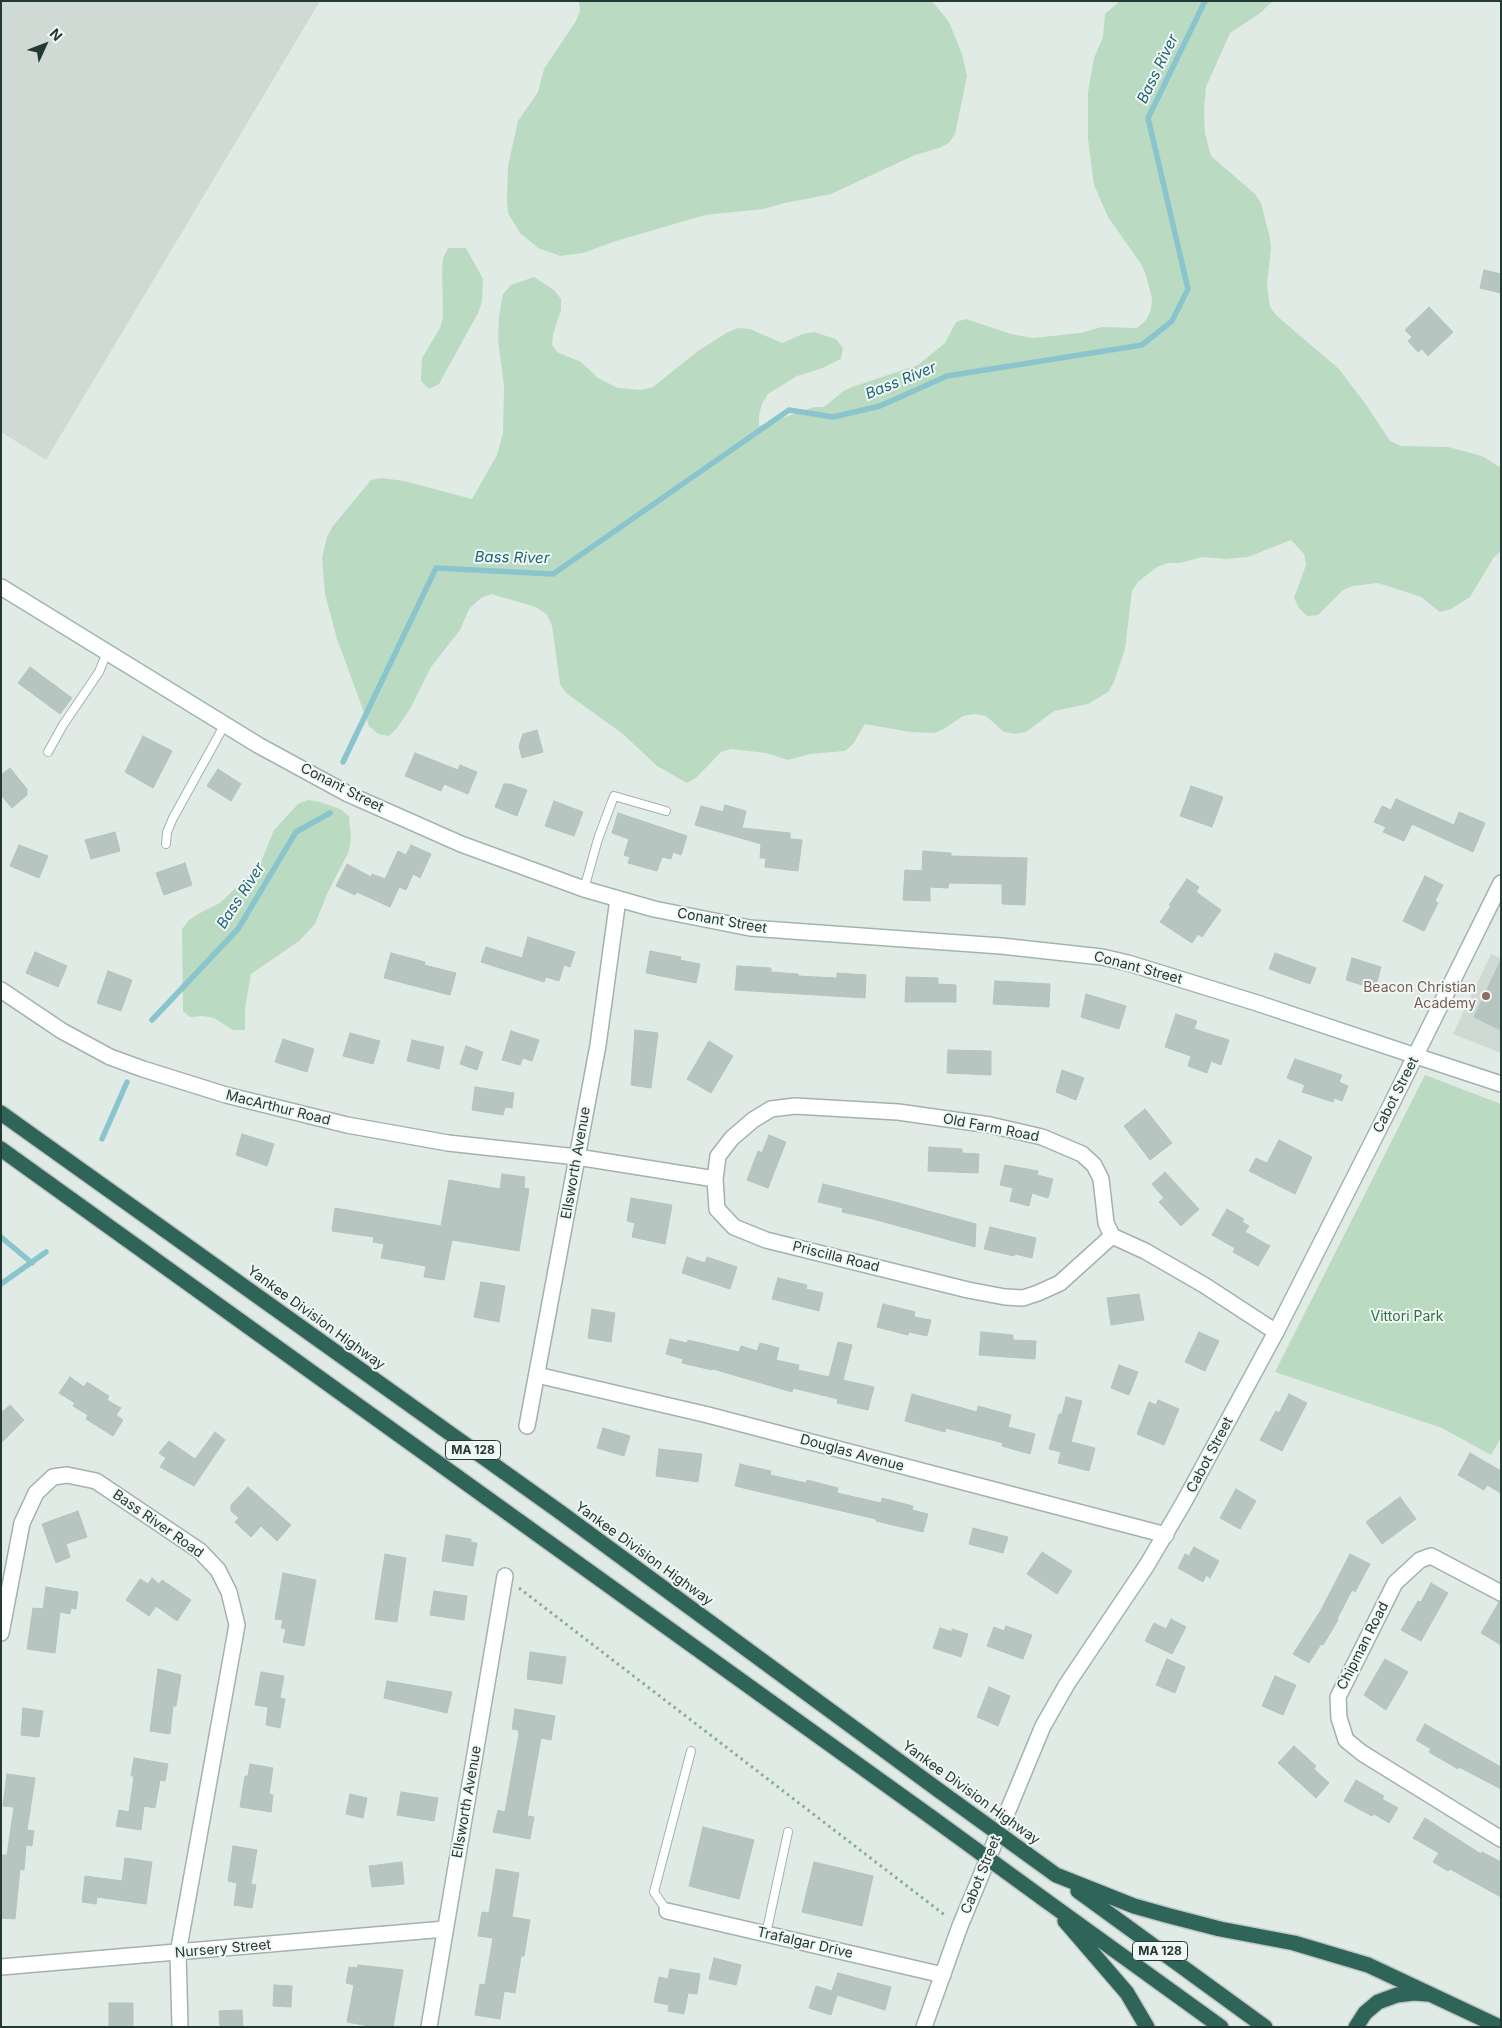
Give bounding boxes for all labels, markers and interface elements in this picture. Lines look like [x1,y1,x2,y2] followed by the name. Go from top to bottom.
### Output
[20,20,70,70] north arrow
[46,25,66,44] text: N
[1134,31,1182,107] water label: Bass River
[863,359,939,403] water label: Bass River
[474,548,550,568] water label: Bass River
[298,760,386,816] street label: Conant Street
[213,860,269,932] water label: Bass River
[676,905,768,937] street label: Conant Street
[1092,948,1184,988] street label: Conant Street
[1363,980,1476,1012] place label: Beacon Christian Academy
[1480,990,1492,1002] marker: Beacon Christian Academy
[1370,1054,1422,1136] street label: Cabot Street
[224,1087,332,1129] street label: MacArthur Road
[558,1106,594,1220] street label: Ellsworth Avenue
[941,1110,1041,1146] street label: Old Farm Road
[791,1238,881,1276] street label: Priscilla Road
[244,1262,388,1374] street label: Yankee Division Highway
[1371,1309,1443,1325] park label: Vittori Park
[1183,1414,1237,1496] street label: Cabot Street
[798,1431,906,1475] street label: Douglas Avenue
[446,1440,500,1460] road number: MA 128
[109,1486,207,1562] street label: Bass River Road
[572,1498,716,1610] street label: Yankee Division Highway
[1334,1599,1392,1693] street label: Chipman Road
[899,1737,1043,1849] street label: Yankee Division Highway
[449,1745,485,1859] street label: Ellsworth Avenue
[958,1833,1004,1917] street label: Cabot Street
[755,1924,855,1962] street label: Trafalgar Drive
[174,1936,272,1962] street label: Nursery Street
[1132,1942,1188,1960] road number: MA 128

